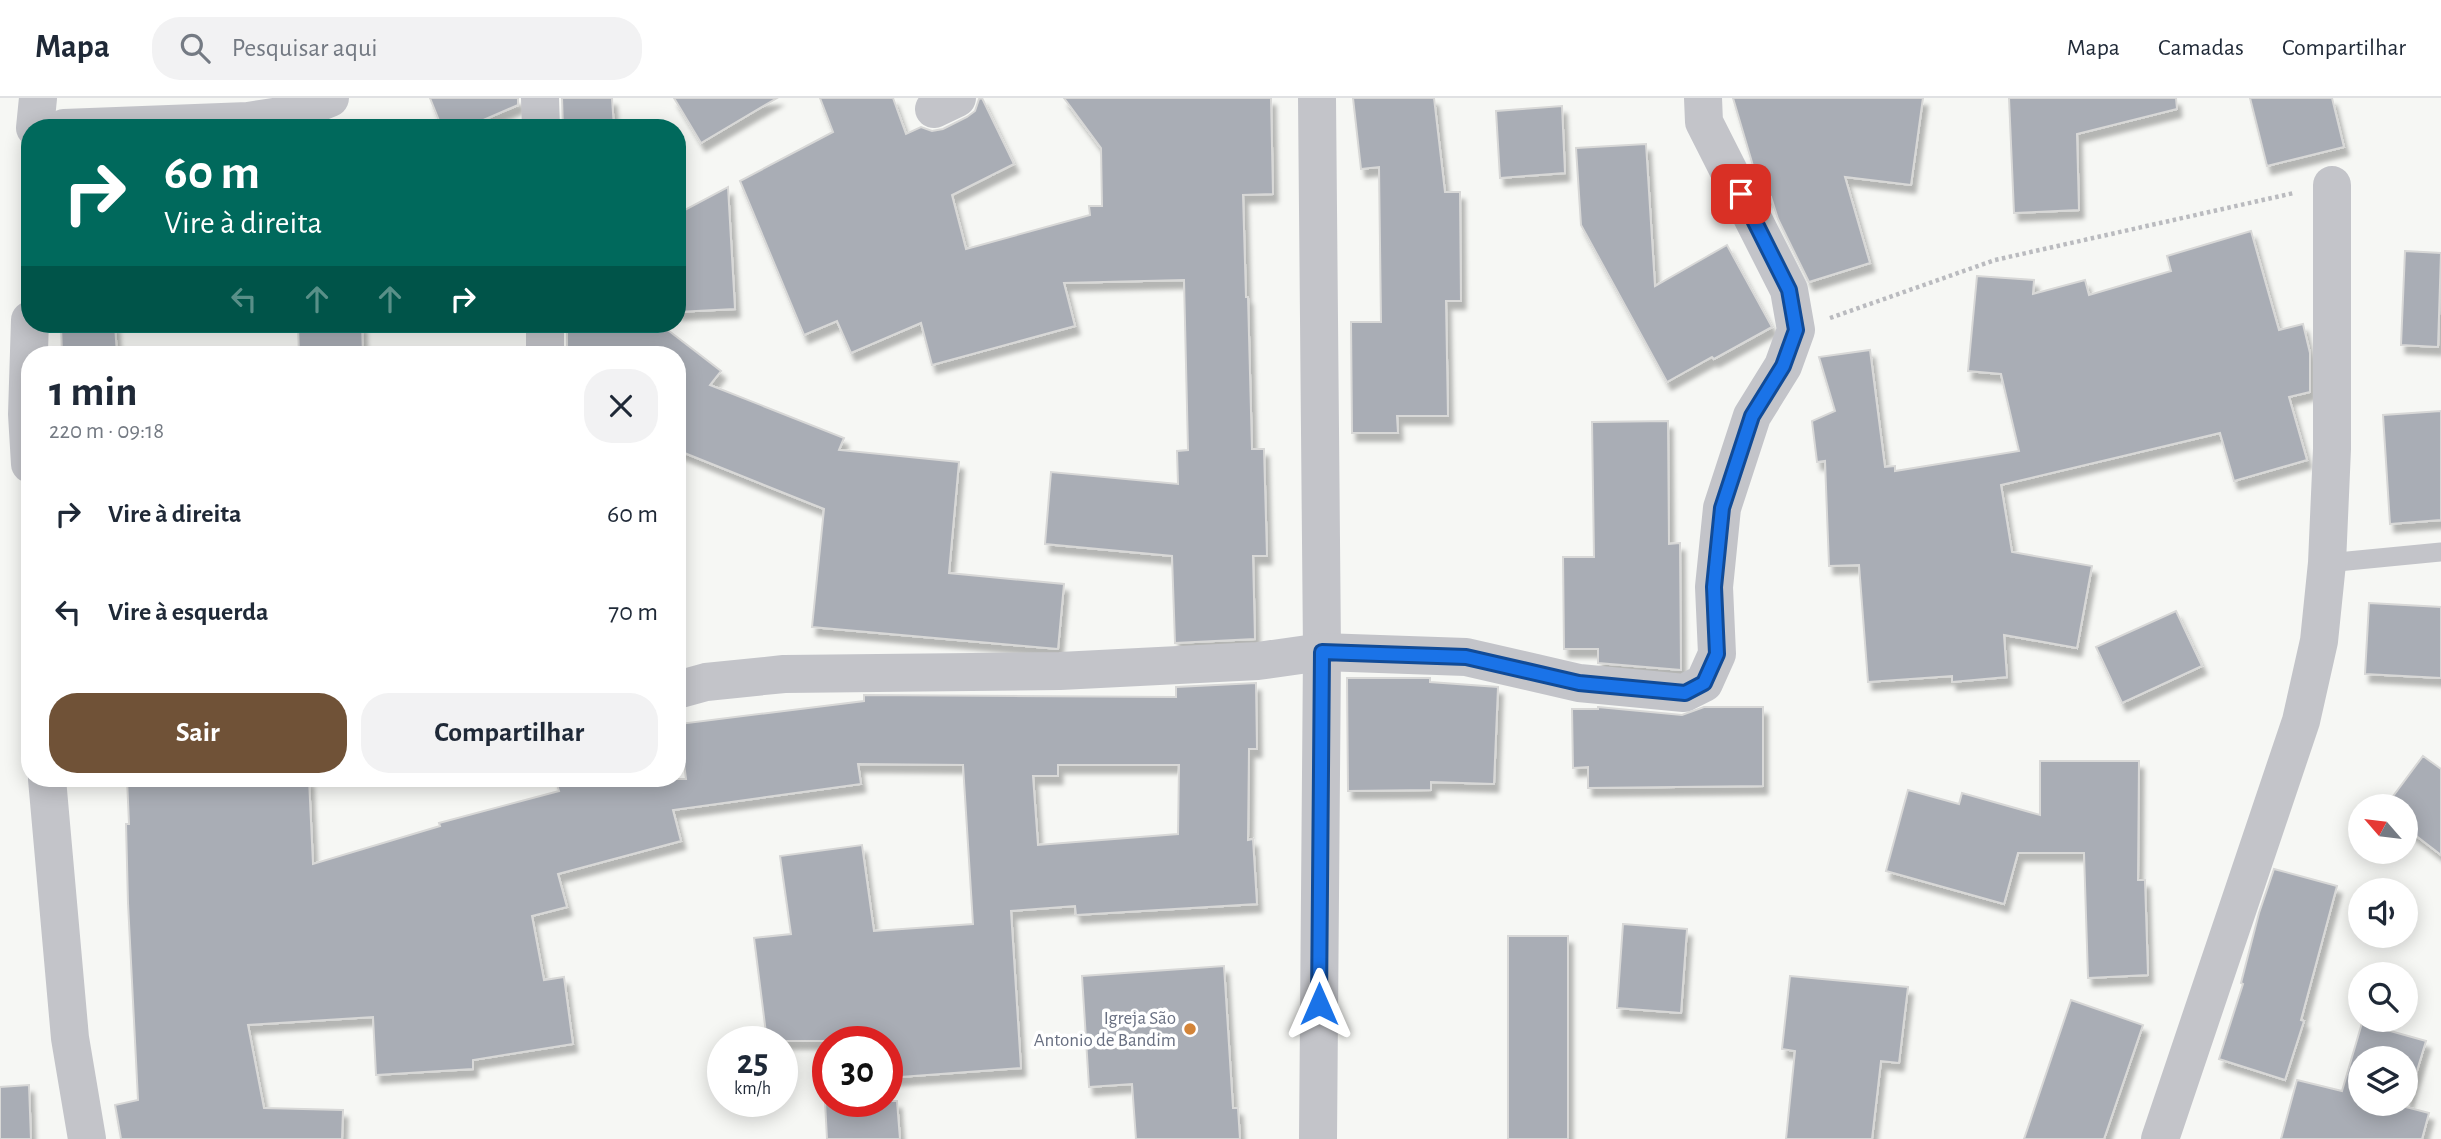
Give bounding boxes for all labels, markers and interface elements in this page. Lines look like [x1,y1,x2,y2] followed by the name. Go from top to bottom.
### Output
[152,17,642,80] search box
[176,29,214,67] icon: search
[35,31,110,64] text: Mapa
[232,35,378,61] text: Pesquisar aqui
[2067,36,2120,60] text: Mapa
[2158,36,2244,60] text: Camadas
[2282,36,2406,60] text: Compartilhar
[49,147,140,238] icon: right
[164,149,260,198] text: 60 m
[1711,164,1771,224] pin
[1722,175,1760,213] icon: arrive
[164,207,322,239] text: Vire à direita
[225,280,263,318] icon: left
[298,280,336,318] icon: ahead
[371,280,409,318] icon: ahead
[444,280,482,318] icon: right
[584,369,658,443] button: close
[49,371,138,413] text: 1 min
[49,420,164,443] text: 220 m · 09:18
[49,495,87,533] icon: right
[108,501,242,527] text: Vire à direita
[607,501,658,527] text: 60 m
[49,593,87,631] icon: left
[108,599,269,625] text: Vire à esquerda
[608,599,658,625] text: 70 m
[49,693,347,773] button: Sair
[361,693,658,773] button: Compartilhar
[2348,794,2418,864] north arrow
[2348,794,2418,1116] map controls
[2348,878,2418,948] button: sound
[2348,962,2418,1032] button: search
[1282,967,1356,1041] position arrow
[1034,1009,1176,1050] place label: Igreja São Antonio de Bandim
[1182,1021,1198,1037] marker: Igreja São Antonio de Bandim
[812,1026,903,1117] speed limit sign: 30
[737,1045,768,1080] text: 25
[2348,1046,2418,1116] button: layers
[734,1080,771,1098] text: km/h

